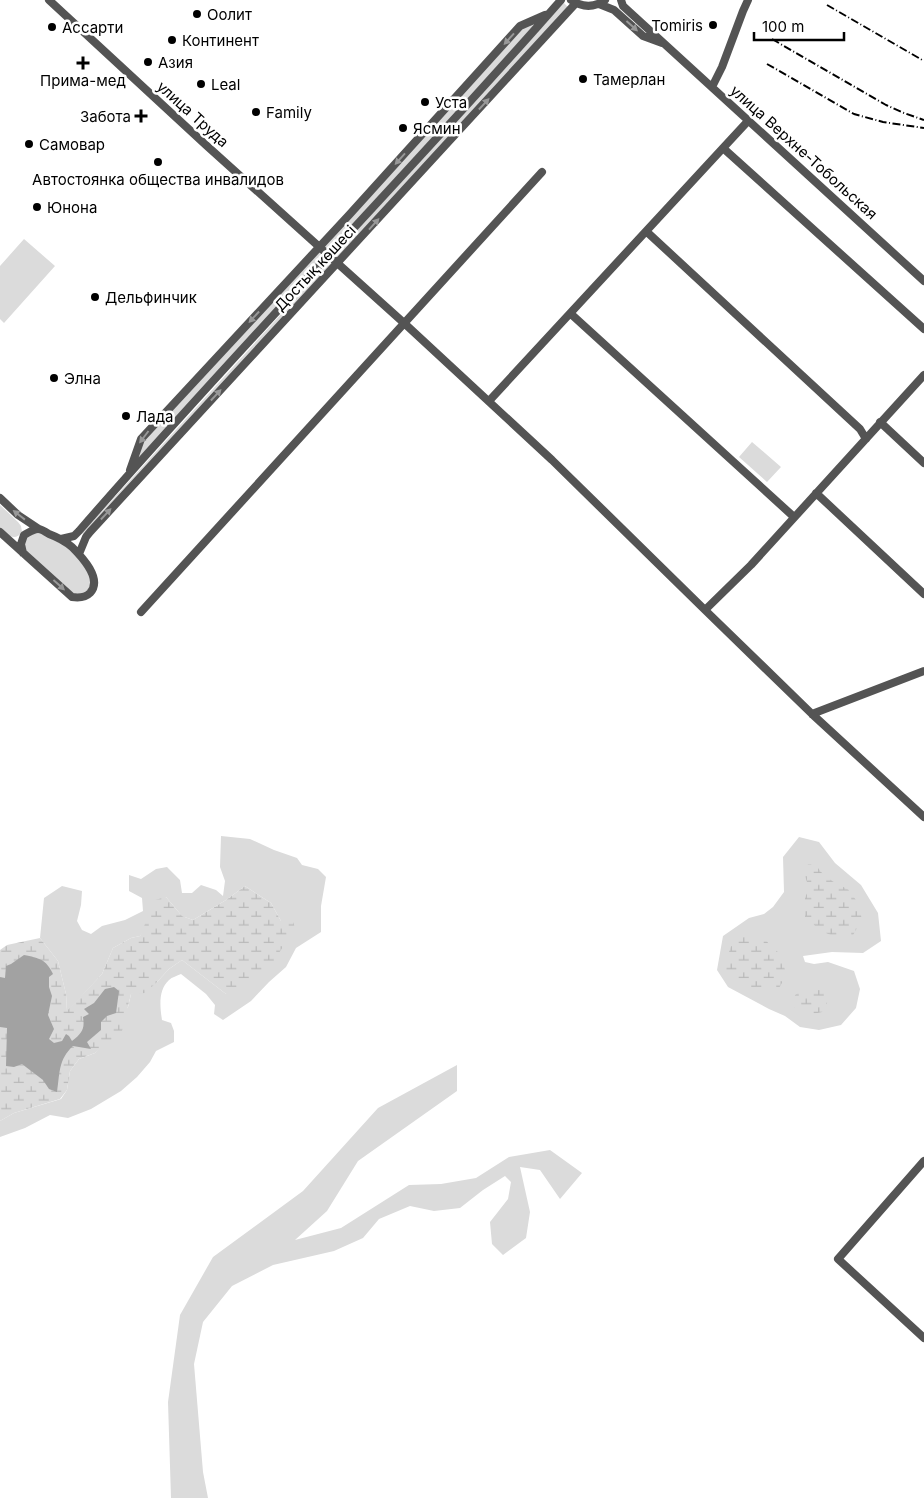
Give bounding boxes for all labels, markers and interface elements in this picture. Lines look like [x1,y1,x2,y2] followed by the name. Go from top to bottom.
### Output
[207,5,252,24] place label: Оолит
[191,8,203,20] marker: Оолит
[754,10,844,42] scale bar
[651,16,703,35] place label: Tomiris
[762,17,804,36] text: 100 m
[62,18,123,37] place label: Ассарти
[707,19,719,31] marker: Tomiris
[625,20,638,31] one-way arrow
[46,21,58,33] marker: Ассарти
[182,31,259,50] place label: Континент
[503,32,515,44] one-way arrow
[166,34,178,46] marker: Континент
[158,53,193,72] place label: Азия
[142,56,154,68] marker: Азия
[77,57,89,69] marker: Прима-мед
[593,70,665,89] place label: Тамерлан
[40,71,126,90] place label: Прима-мед
[577,73,589,85] marker: Тамерлан
[211,75,240,94] place label: Leal
[153,77,233,151] street label: улица Труда
[195,78,207,90] marker: Leal
[726,81,882,223] street label: улица Верхне-Тобольская
[435,93,467,112] place label: Уста
[419,96,431,108] marker: Уста
[478,97,489,110] one-way arrow
[266,103,312,122] place label: Family
[250,106,262,118] marker: Family
[80,107,131,126] place label: Забота
[135,110,147,122] marker: Забота
[413,119,461,138] place label: Ясмин
[397,122,409,134] marker: Ясмин
[39,135,105,154] place label: Самовар
[23,138,35,150] marker: Самовар
[394,153,406,165] one-way arrow
[152,156,164,168] marker: Автостоянка общества инвалидов
[32,170,284,189] place label: Автостоянка общества инвалидов
[47,198,97,217] place label: Юнона
[31,201,43,213] marker: Юнона
[368,218,380,230] one-way arrow
[270,221,360,315] street label: Достық көшесі
[105,288,197,307] place label: Дельфинчик
[89,291,101,303] marker: Дельфинчик
[248,311,260,323] one-way arrow
[64,369,101,388] place label: Элна
[48,372,60,384] marker: Элна
[210,389,222,401] one-way arrow
[136,407,174,426] place label: Лада
[120,410,132,422] marker: Лада
[139,430,150,443] one-way arrow
[13,509,26,520] one-way arrow
[100,509,112,521] one-way arrow
[52,580,65,591] one-way arrow

